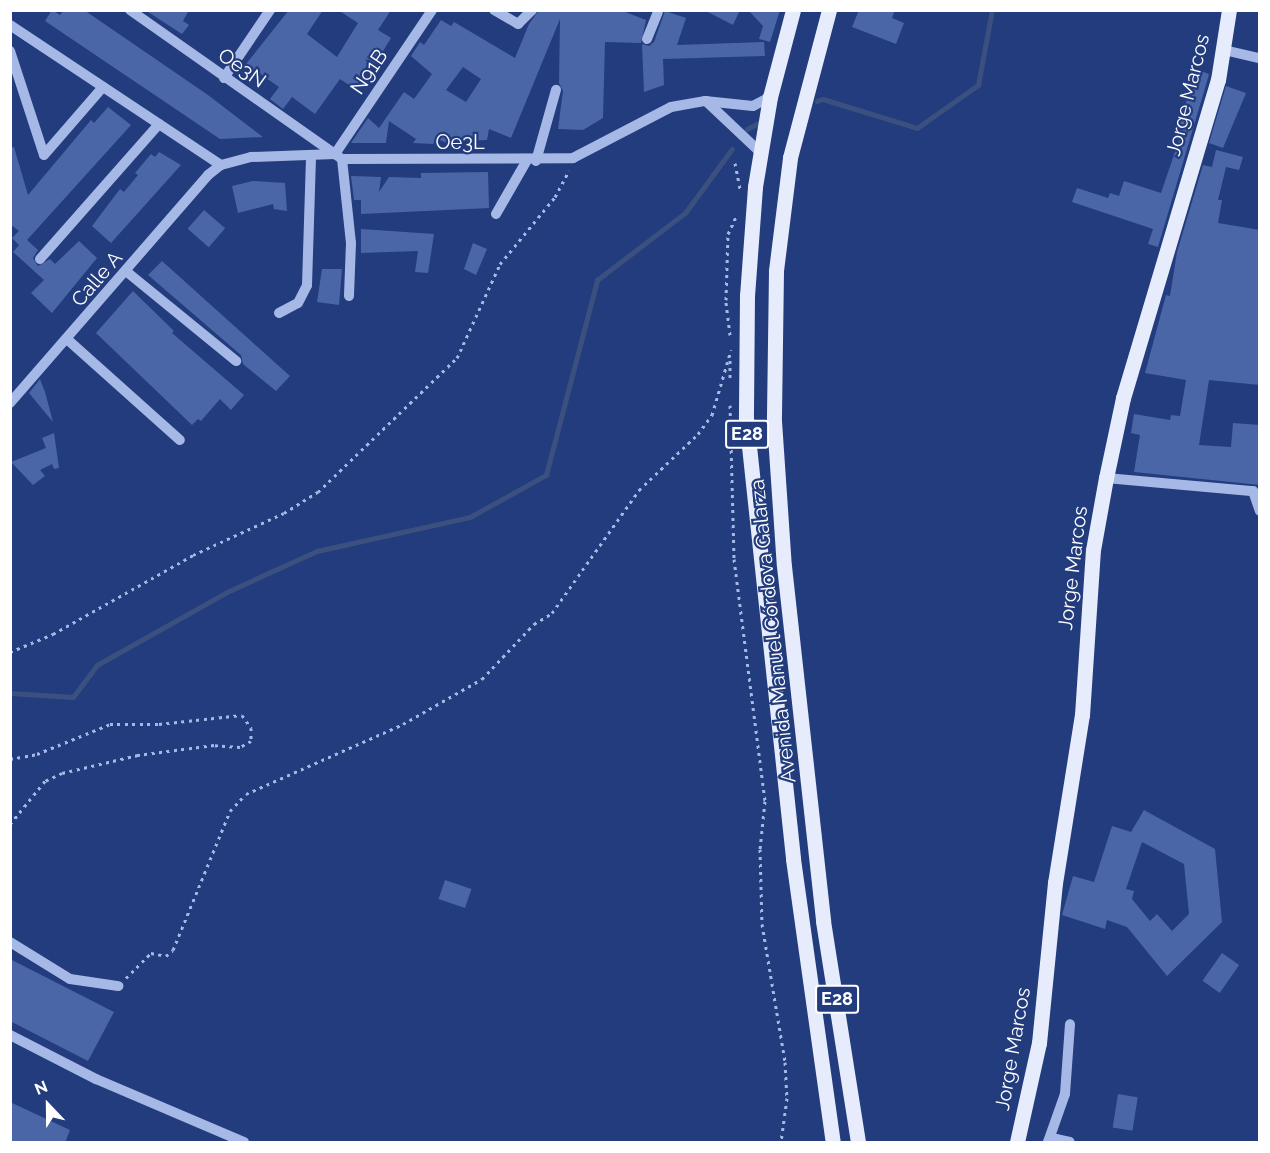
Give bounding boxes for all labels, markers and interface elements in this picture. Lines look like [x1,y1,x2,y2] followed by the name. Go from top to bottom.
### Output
[1161,32,1215,158] street label: Jorge Marcos
[213,43,271,93] street label: Oe3N
[345,45,393,99] street label: N91B
[435,130,485,154] street label: Oe3L
[66,246,128,312] street label: Calle A
[724,419,770,449] road number: E28
[745,478,801,784] street label: Avenida Manuel Córdova Galarza
[1053,505,1093,631] street label: Jorge Marcos
[814,984,860,1014] road number: E28
[990,985,1036,1113] street label: Jorge Marcos
[18,1075,78,1135] north arrow
[32,1077,50,1099] text: N

